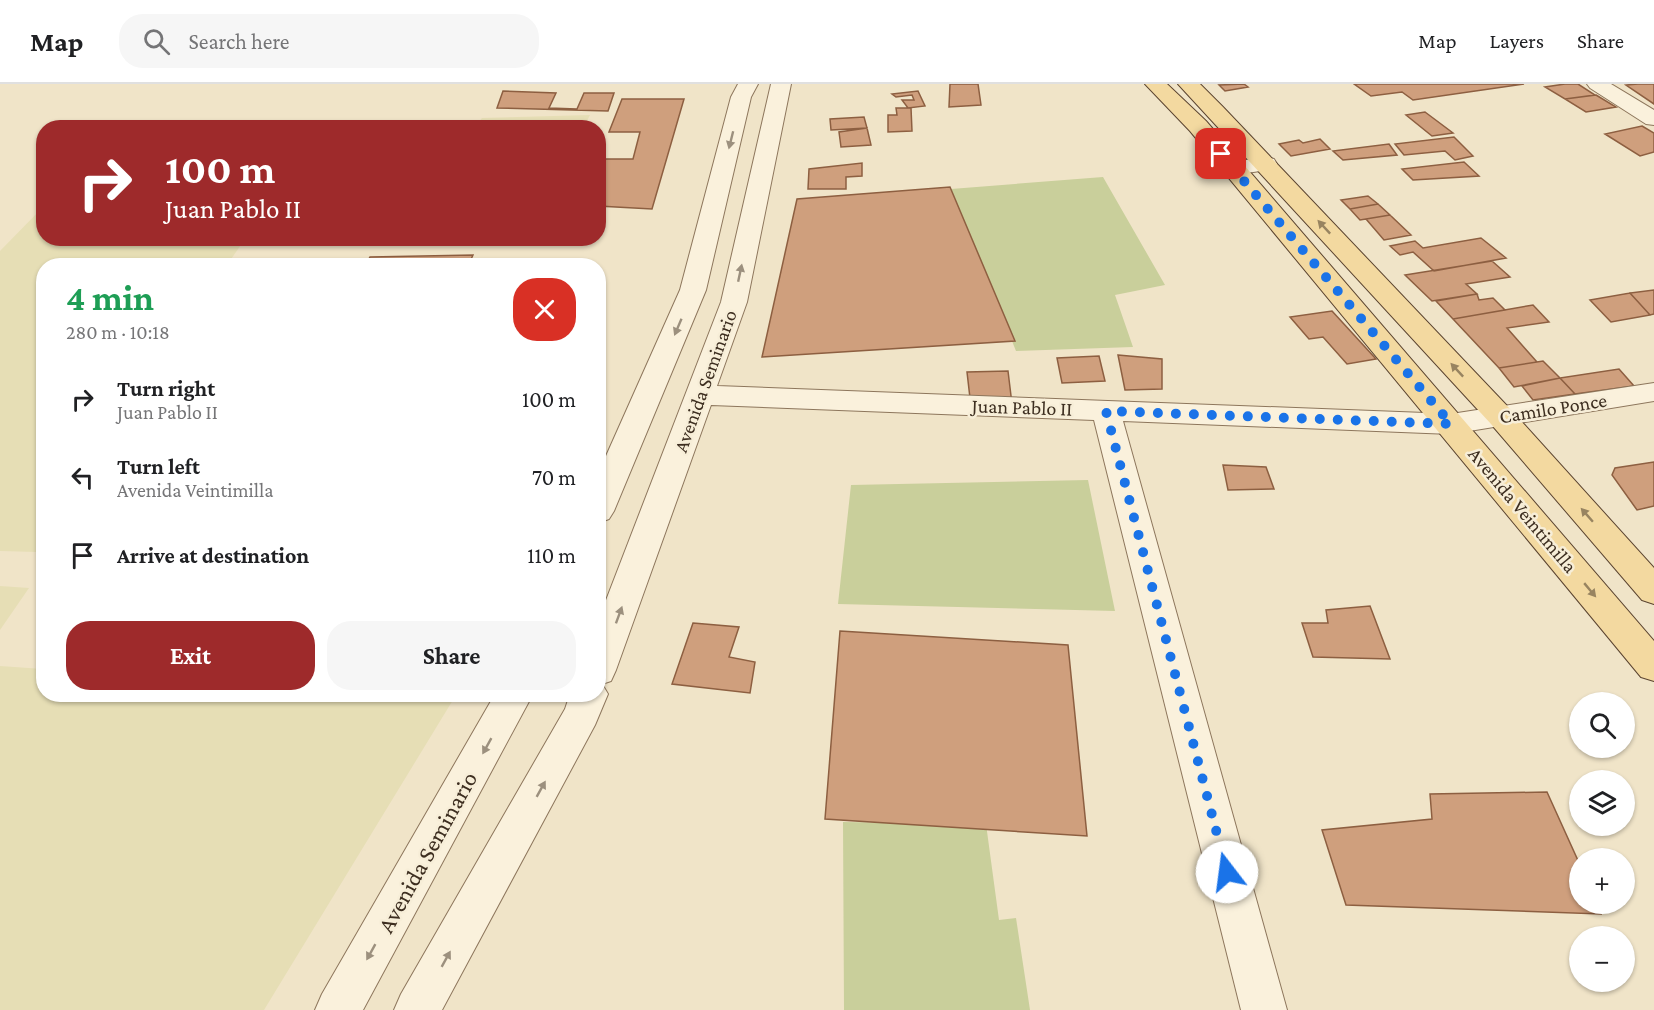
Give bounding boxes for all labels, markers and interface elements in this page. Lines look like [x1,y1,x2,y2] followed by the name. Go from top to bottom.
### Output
[119,14,539,68] search box
[140,25,173,58] icon: search
[30,26,83,57] text: Map
[188,29,289,54] text: Search here
[1418,29,1457,53] text: Map
[1490,29,1544,53] text: Layers
[1577,29,1624,53] text: Share
[1195,128,1246,179] pin
[725,131,735,149] one-way arrow
[1204,137,1237,170] icon: arrive
[66,144,144,222] icon: right
[165,145,275,192] text: 100 m
[165,194,301,224] text: Juan Pablo II
[1318,221,1332,235] one-way arrow
[736,263,745,282] one-way arrow
[66,278,154,318] text: 4 min
[513,278,576,341] button: close
[669,307,741,455] street label: Avenida Seminario
[672,318,682,336] one-way arrow
[66,321,170,343] text: 280 m · 10:18
[1450,363,1464,378] one-way arrow
[117,376,215,401] text: Turn right
[66,383,99,416] icon: right
[522,387,576,412] text: 100 m
[1498,389,1609,427] street label: Camilo Ponce
[969,394,1073,421] street label: Juan Pablo II
[117,401,218,423] text: Juan Pablo II
[1464,443,1582,577] street label: Avenida Veintimilla
[117,454,200,479] text: Turn left
[66,461,99,494] icon: left
[532,465,576,490] text: 70 m
[117,479,274,501] text: Avenida Veintimilla
[1581,507,1594,523] one-way arrow
[66,539,99,572] icon: arrive
[117,543,309,568] text: Arrive at destination
[527,543,576,568] text: 110 m
[1584,582,1597,598] one-way arrow
[614,606,624,624] one-way arrow
[66,621,315,690] button: Exit
[327,621,576,690] button: Share
[1569,692,1635,992] map controls
[1569,692,1635,758] button: search
[482,737,492,754] one-way arrow
[372,767,482,937] street label: Avenida Seminario
[1569,770,1635,836] button: layers
[535,780,545,797] one-way arrow
[1195,840,1259,904] position arrow
[1569,848,1635,914] button: +
[1569,926,1635,992] button: −
[365,944,376,960] one-way arrow
[441,950,451,967] one-way arrow

